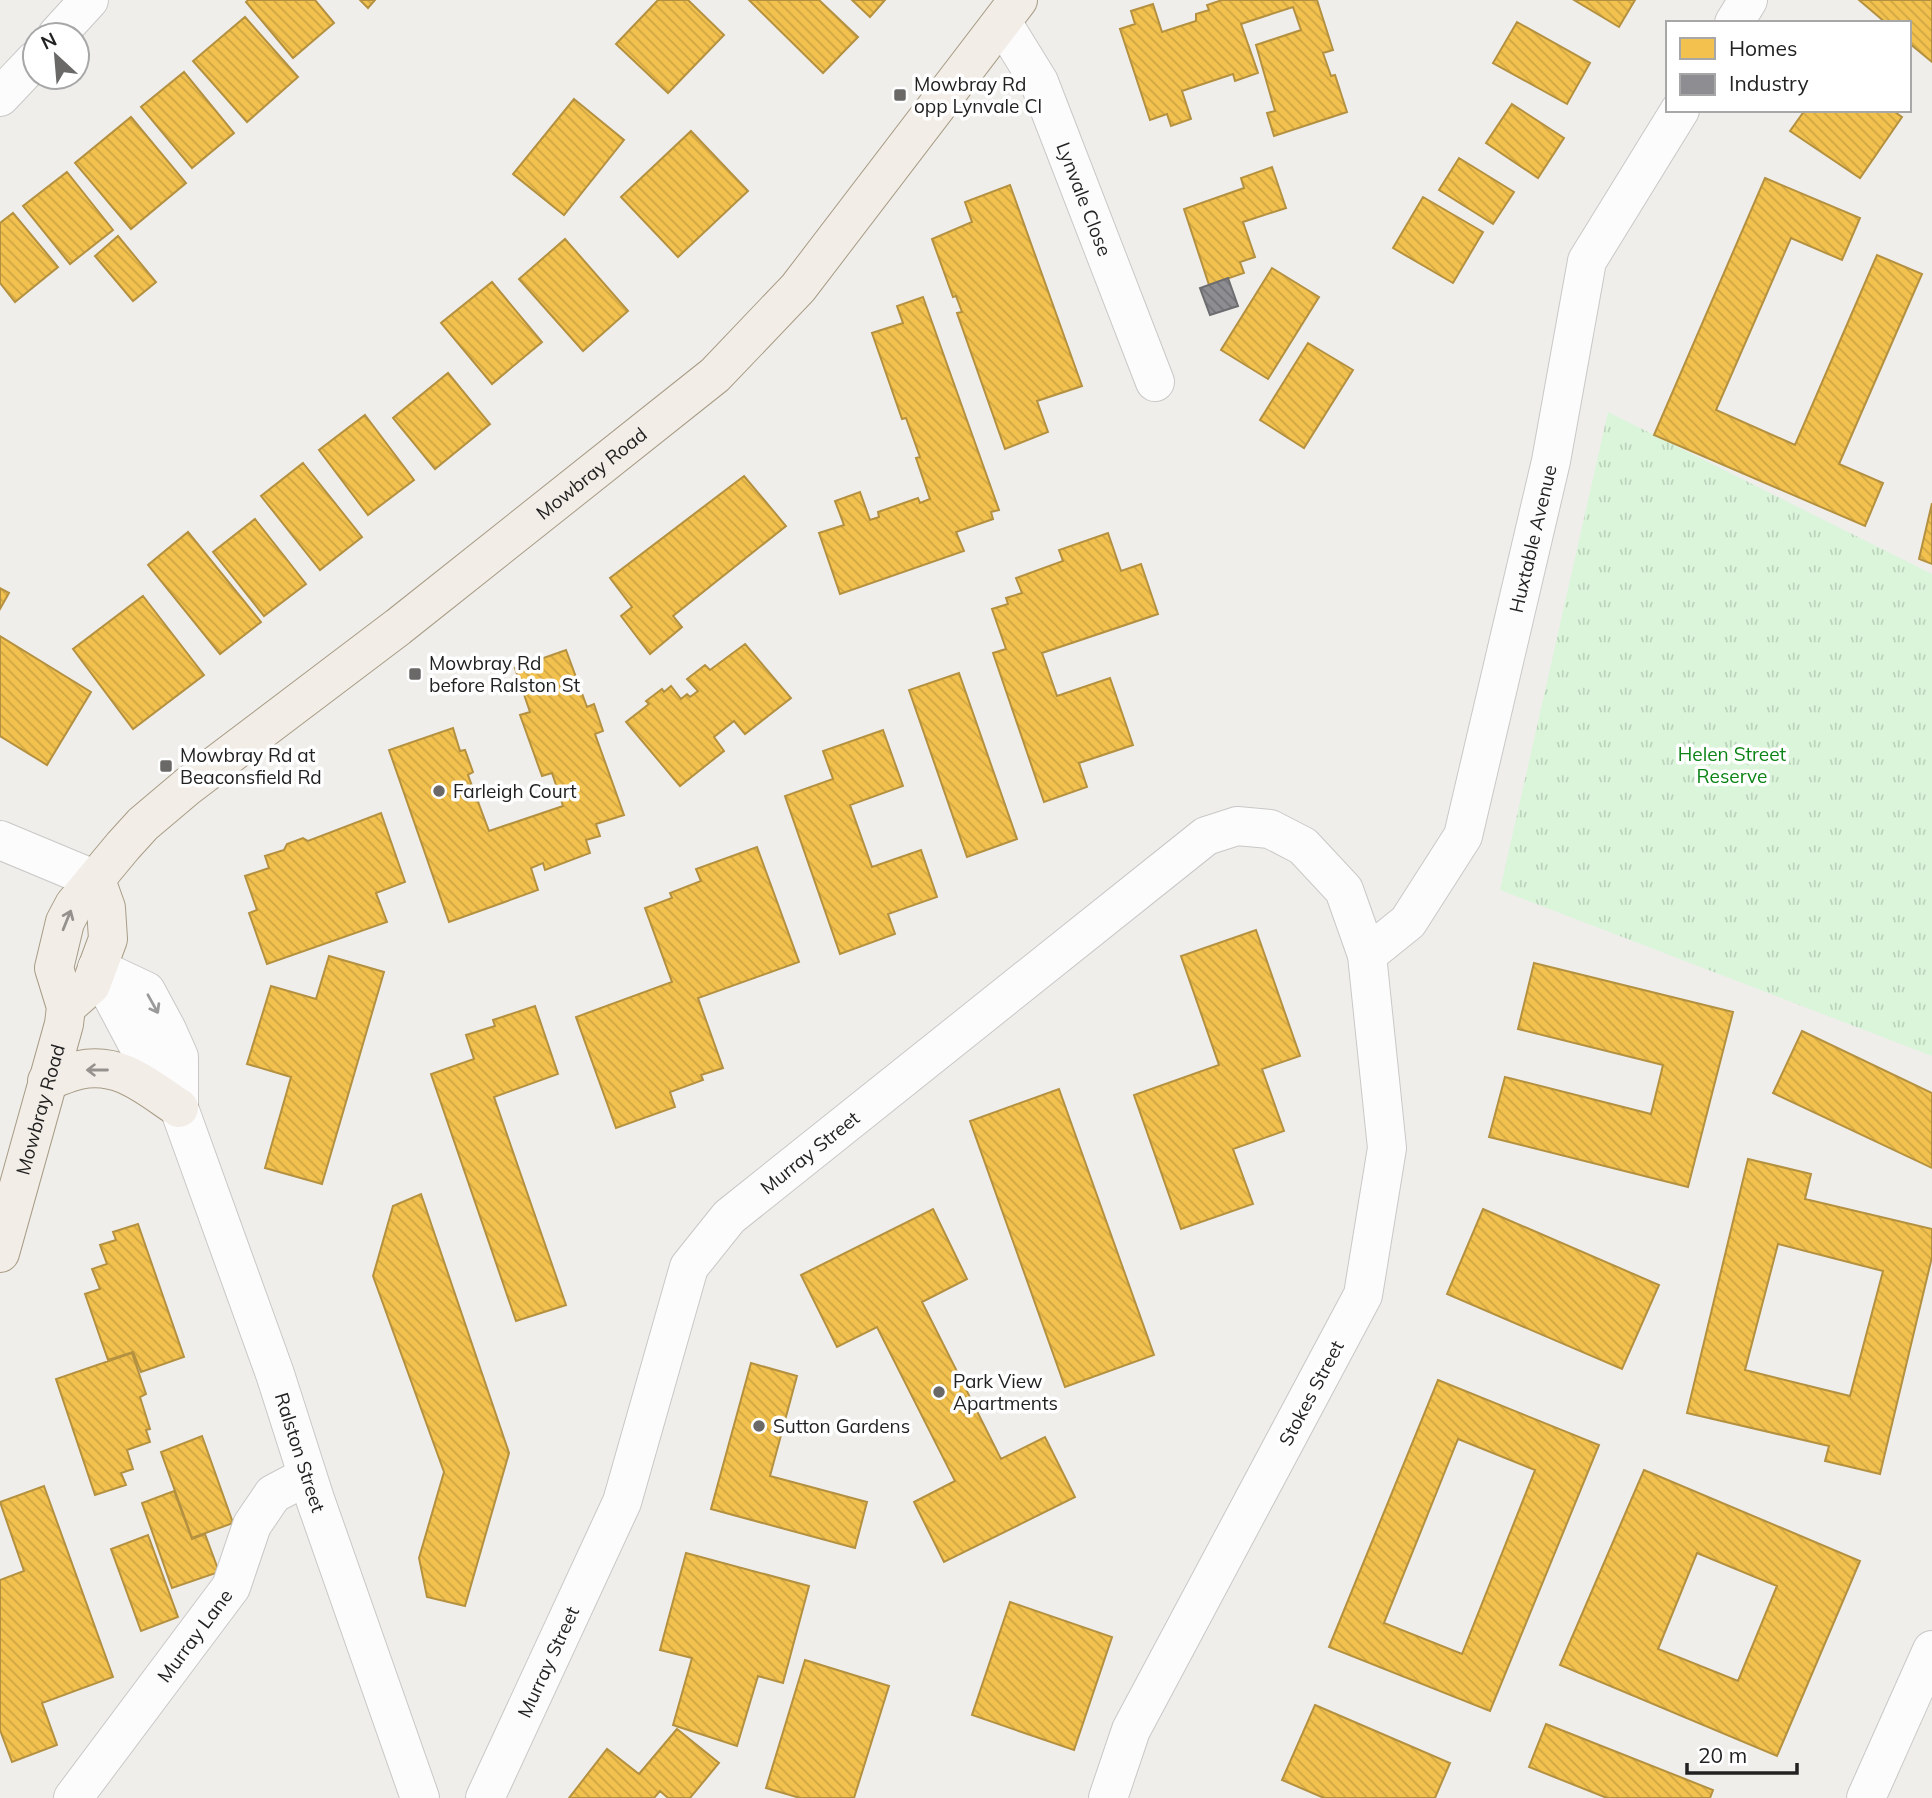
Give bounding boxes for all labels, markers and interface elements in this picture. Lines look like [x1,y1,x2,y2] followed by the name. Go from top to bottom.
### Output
[21,21,91,91] north arrow
[1666,21,1911,112] legend
[37,27,60,55] text: N
[1729,35,1797,61] text: Homes
[1729,70,1809,96] text: Industry
[914,72,1042,118] place label: Mowbray Rd opp Lynvale Cl
[892,87,908,103] marker: Mowbray Rd opp Lynvale Cl
[1051,139,1117,259] street label: Lynvale Close
[531,422,652,525] street label: Mowbray Road
[1504,462,1562,615] street label: Huxtable Avenue
[429,651,580,697] place label: Mowbray Rd before Ralston St
[407,666,423,682] marker: Mowbray Rd before Ralston St
[1678,742,1787,788] park label: Helen Street Reserve
[180,743,322,789] place label: Mowbray Rd at Beaconsfield Rd
[158,758,174,774] marker: Mowbray Rd at Beaconsfield Rd
[453,779,577,803] place label: Farleigh Court
[431,783,447,799] marker: Farleigh Court
[61,910,74,931] one-way arrow
[147,993,160,1014] one-way arrow
[10,1041,70,1178] street label: Mowbray Road
[86,1063,109,1077] one-way arrow
[755,1105,864,1199] street label: Murray Street
[1273,1336,1349,1450] street label: Stokes Street
[953,1369,1058,1415] place label: Park View Apartments
[931,1384,947,1400] marker: Park View Apartments
[270,1389,331,1516] street label: Ralston Street
[773,1414,910,1438] place label: Sutton Gardens
[751,1418,767,1434] marker: Sutton Gardens
[152,1584,237,1687] street label: Murray Lane
[512,1602,584,1721] street label: Murray Street
[1687,1731,1797,1775] scale bar
[1698,1742,1747,1768] text: 20 m

